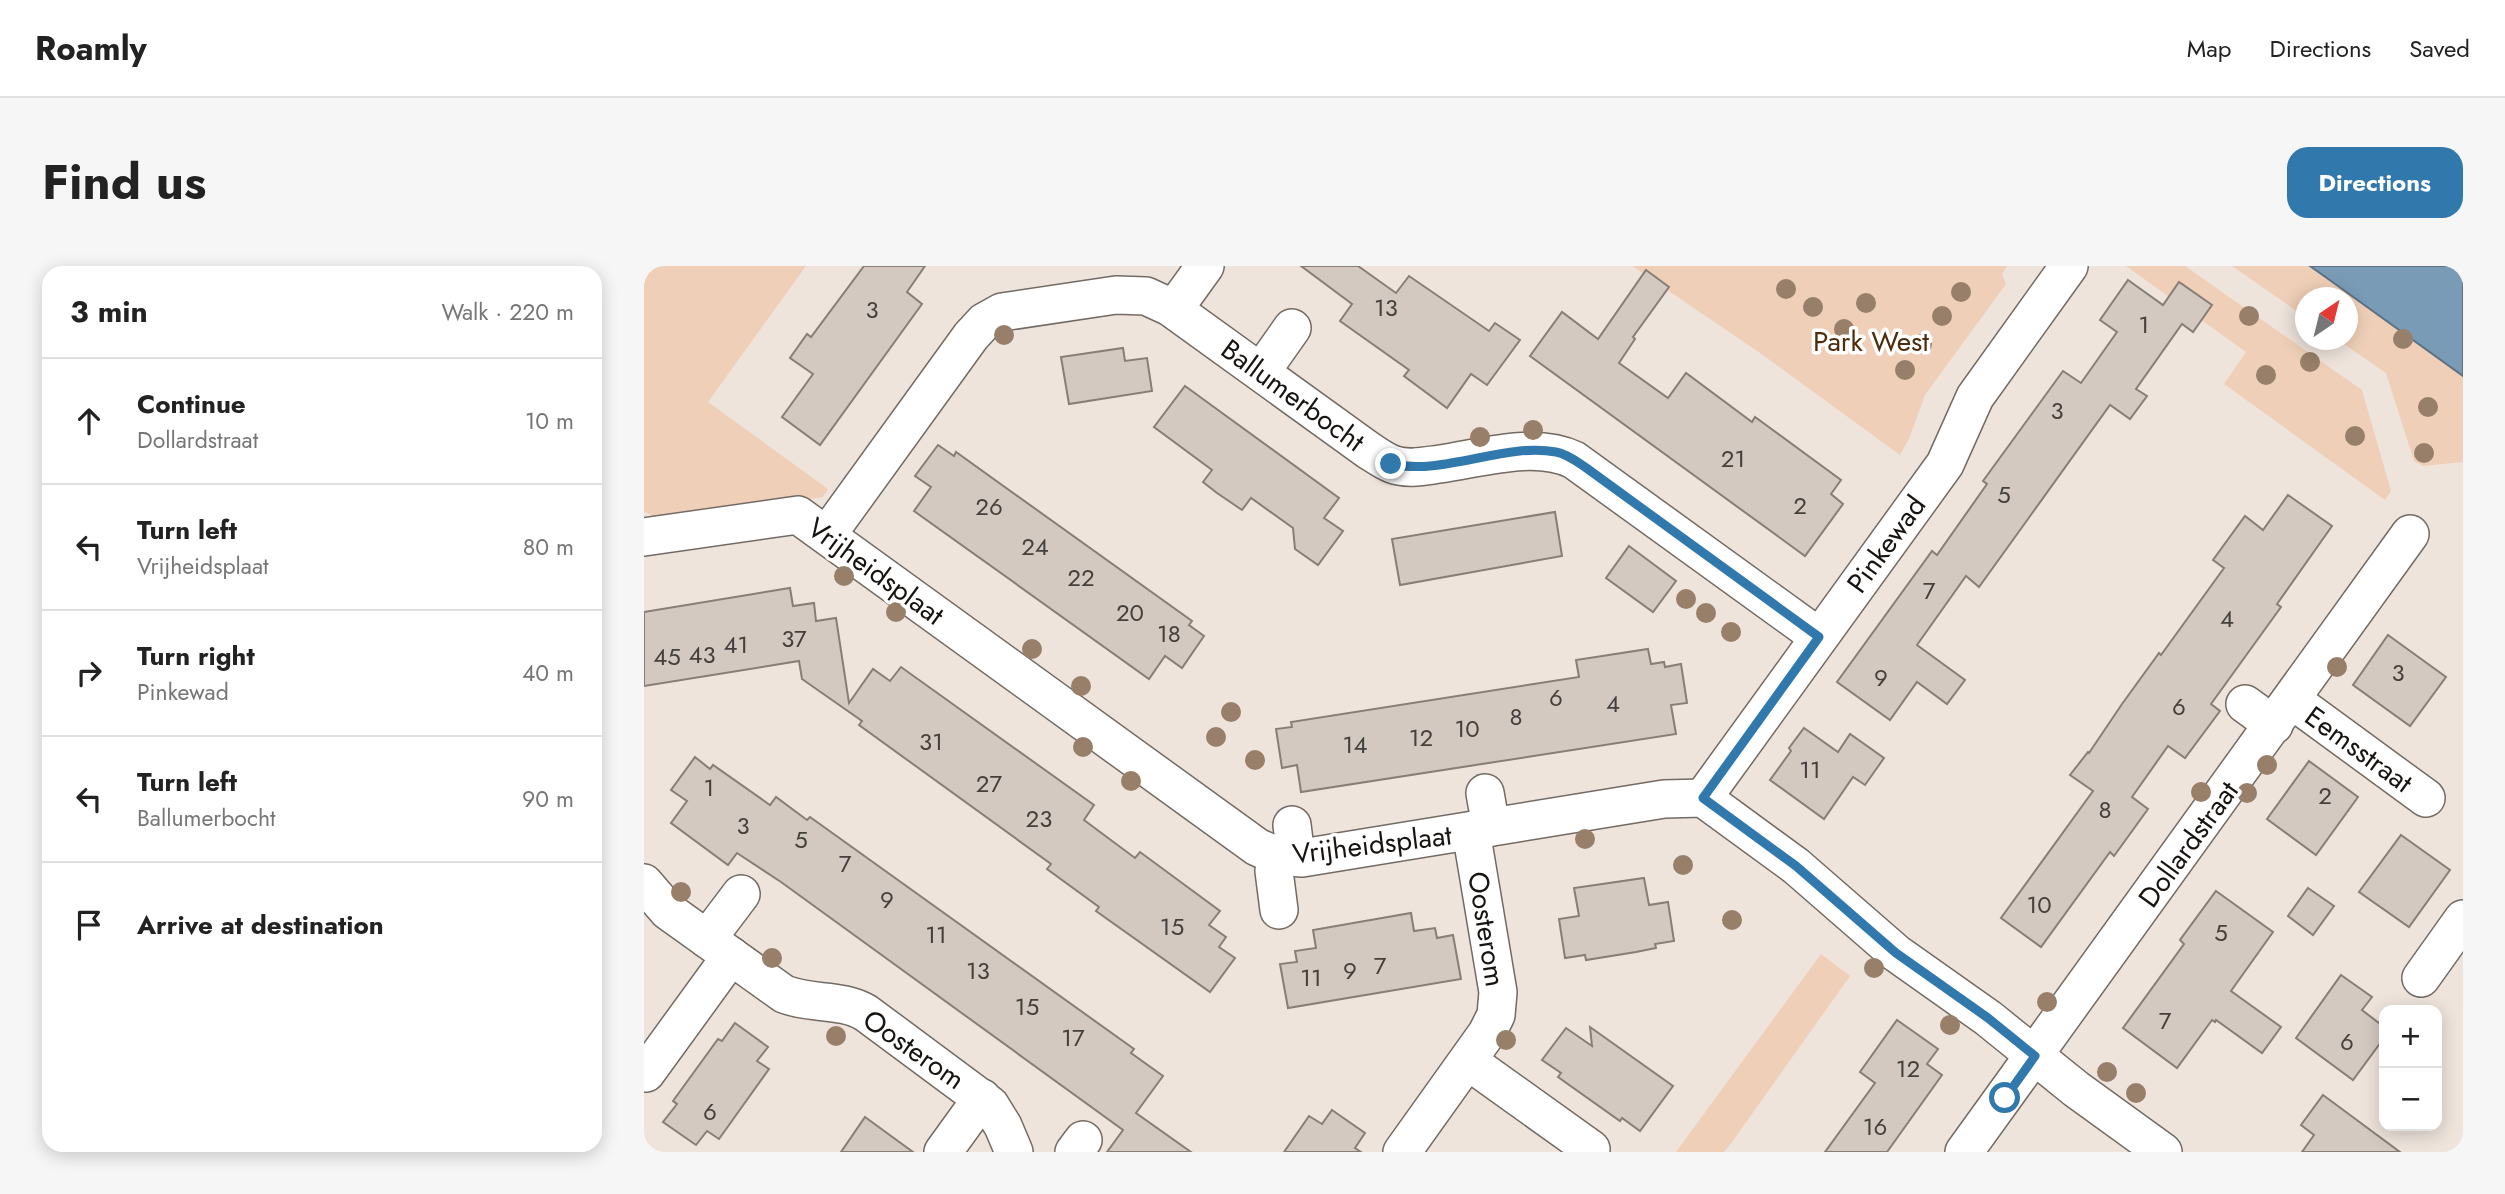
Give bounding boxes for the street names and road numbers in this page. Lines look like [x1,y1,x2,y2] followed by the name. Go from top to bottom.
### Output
[1212,329,1373,462] street label: Ballumerbocht
[1837,487,1936,602] street label: Pinkewad
[799,508,953,635] street label: Vrijheidsplaat
[2296,696,2421,803] street label: Eemsstraat
[2128,772,2249,916] street label: Dollardstraat
[1290,814,1454,875] street label: Vrijheidsplaat
[1457,869,1516,990] street label: Oosterom
[854,999,973,1100] street label: Oosterom

